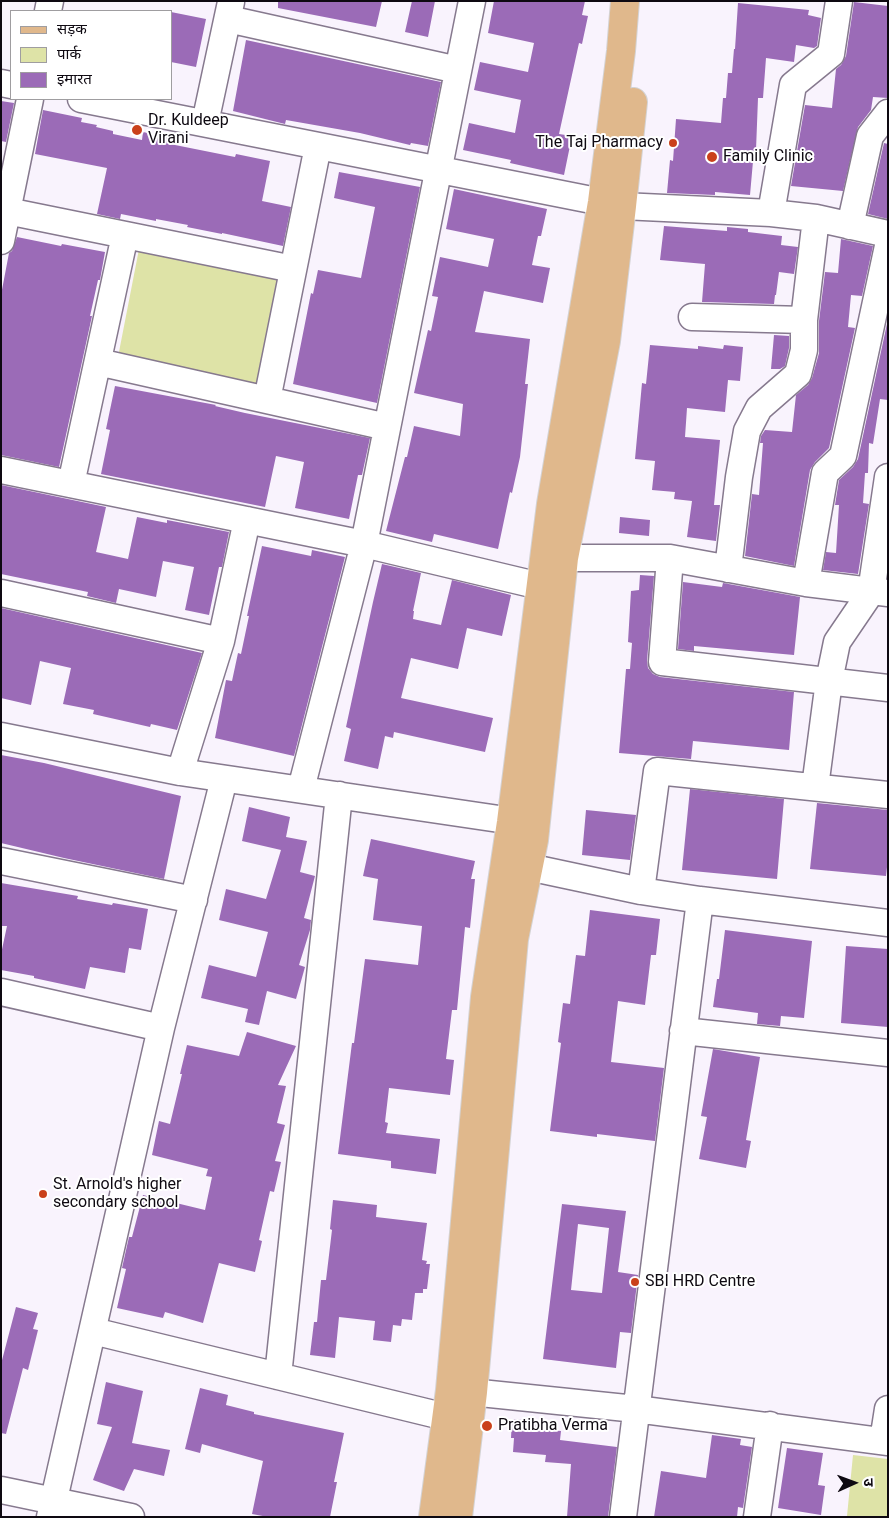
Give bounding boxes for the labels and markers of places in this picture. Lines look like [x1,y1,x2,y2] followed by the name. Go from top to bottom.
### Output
[148,111,229,149] place label: Dr. Kuldeep Virani
[130,123,144,137] marker: Dr. Kuldeep Virani
[535,133,663,153] place label: The Taj Pharmacy
[667,137,679,149] marker: The Taj Pharmacy
[723,147,813,167] place label: Family Clinic
[705,150,719,164] marker: Family Clinic
[53,1175,181,1213] place label: St. Arnold's higher secondary school
[37,1188,49,1200] marker: St. Arnold's higher secondary school
[645,1272,755,1292] place label: SBI HRD Centre
[629,1276,641,1288] marker: SBI HRD Centre
[498,1416,608,1436] place label: Pratibha Verma
[480,1419,494,1433] marker: Pratibha Verma

